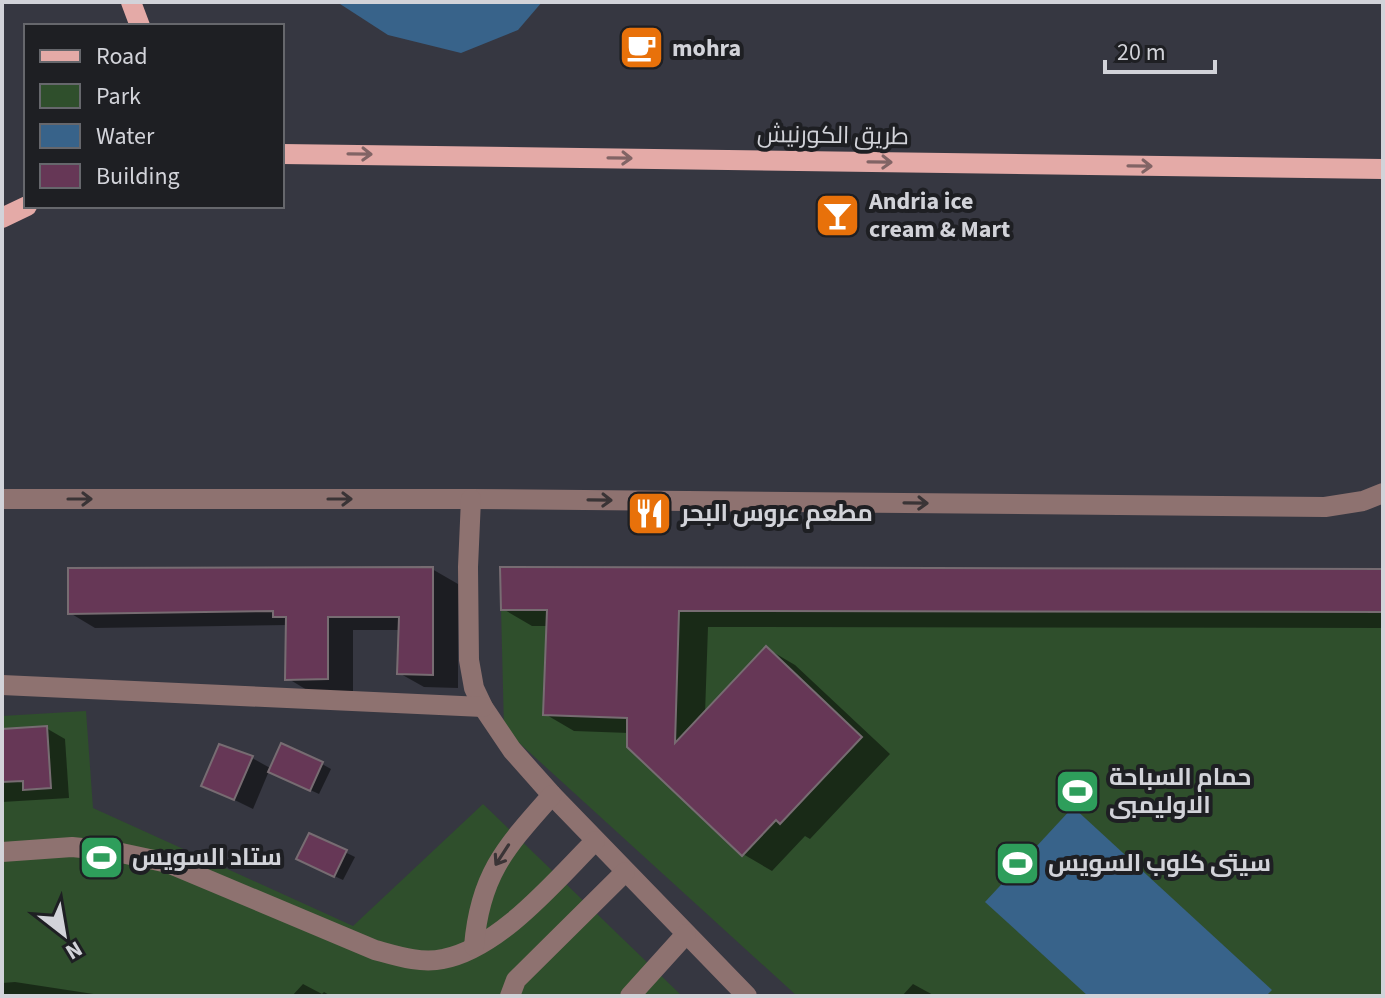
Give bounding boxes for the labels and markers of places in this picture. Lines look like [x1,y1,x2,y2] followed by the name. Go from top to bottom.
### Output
[617,24,665,72] cafe icon: mohra
[672,31,741,66] place label: mohra
[868,184,1010,247] place label: Andria ice cream & Mart
[814,191,862,239] bar icon: Andria ice cream & Mart
[626,489,674,537] restaurant icon: مطعم عروس البحر
[680,496,873,531] place label: مطعم عروس البحر
[1109,760,1251,823] place label: حمام السباحة الاوليمبى
[1054,767,1102,815] sports icon: حمام السباحة الاوليمبى
[77,833,125,881] sports icon: ستاد السويس
[993,839,1041,887] sports icon: سيتى كلوب السويس
[132,840,282,875] place label: ستاد السويس
[1048,846,1271,881] place label: سيتى كلوب السويس

